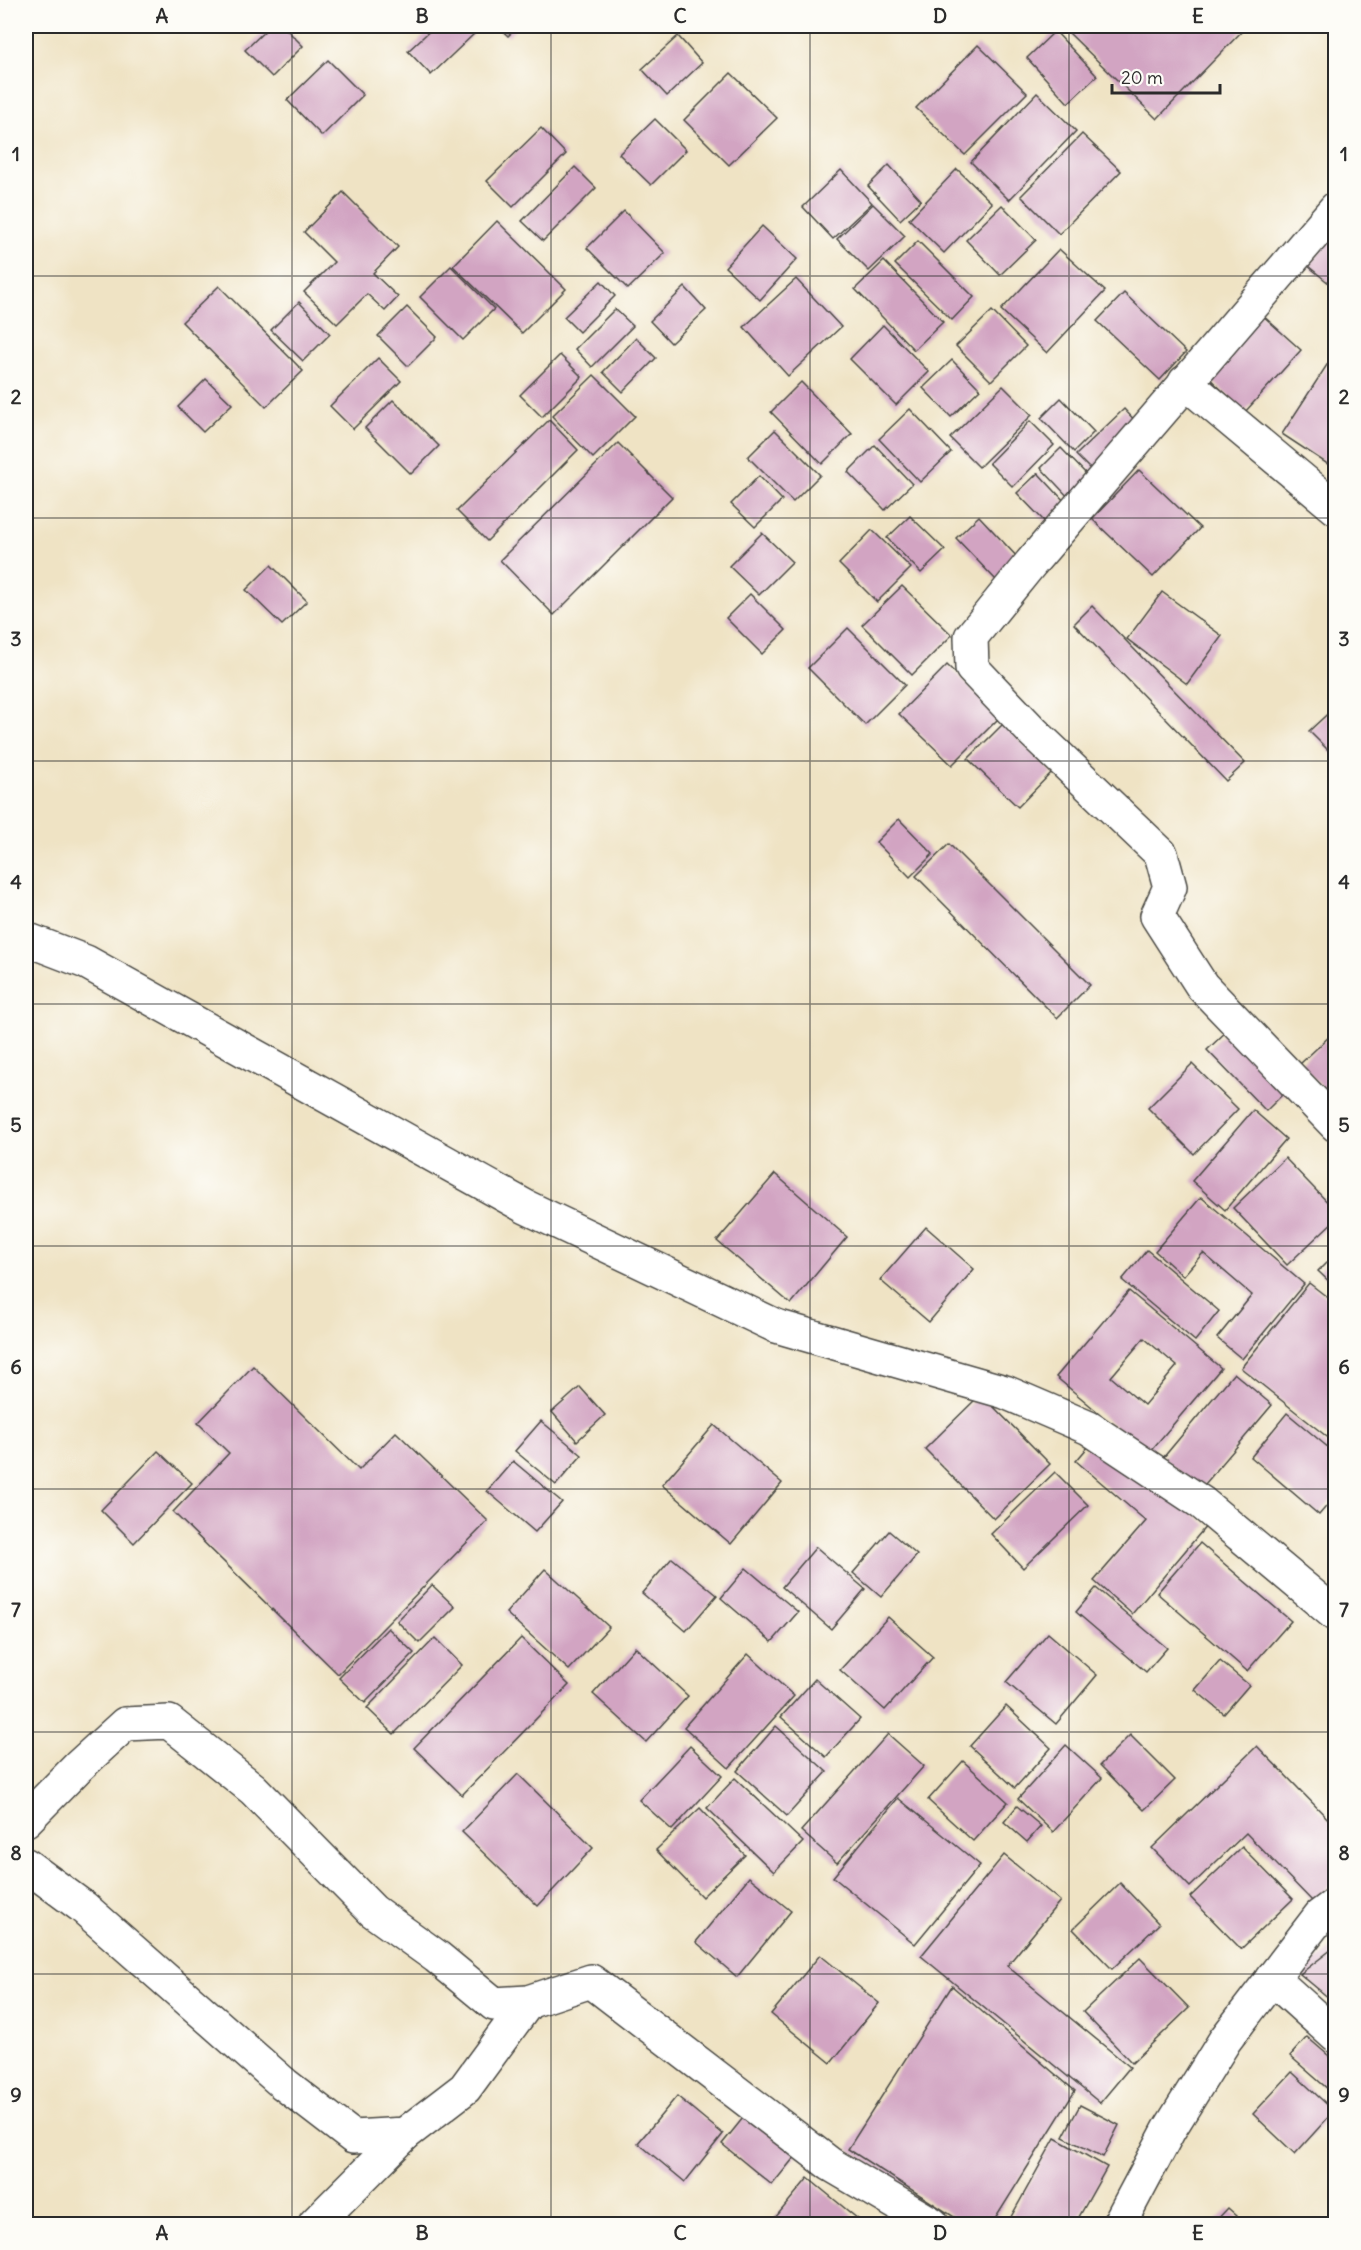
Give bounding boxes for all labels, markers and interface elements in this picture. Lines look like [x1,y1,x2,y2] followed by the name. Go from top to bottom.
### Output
[156,3,169,28] text: A
[415,3,429,28] text: B
[673,3,687,28] text: C
[933,3,947,28] text: D
[1192,3,1204,28] text: E
[1112,57,1220,95] scale bar
[1121,66,1163,89] text: 20 m
[12,141,20,166] text: 1
[1340,141,1348,166] text: 1
[11,384,22,409] text: 2
[1339,384,1350,409] text: 2
[10,626,22,651] text: 3
[1338,626,1350,651] text: 3
[10,869,22,894] text: 4
[1338,869,1350,894] text: 4
[10,1112,22,1137] text: 5
[1338,1112,1350,1137] text: 5
[10,1354,22,1379] text: 6
[1338,1354,1350,1379] text: 6
[11,1597,21,1622] text: 7
[1339,1597,1349,1622] text: 7
[10,1840,22,1865] text: 8
[1338,1840,1350,1865] text: 8
[10,2082,22,2107] text: 9
[1338,2082,1350,2107] text: 9
[156,2220,169,2245] text: A
[415,2220,429,2245] text: B
[673,2220,687,2245] text: C
[933,2220,947,2245] text: D
[1192,2220,1204,2245] text: E

